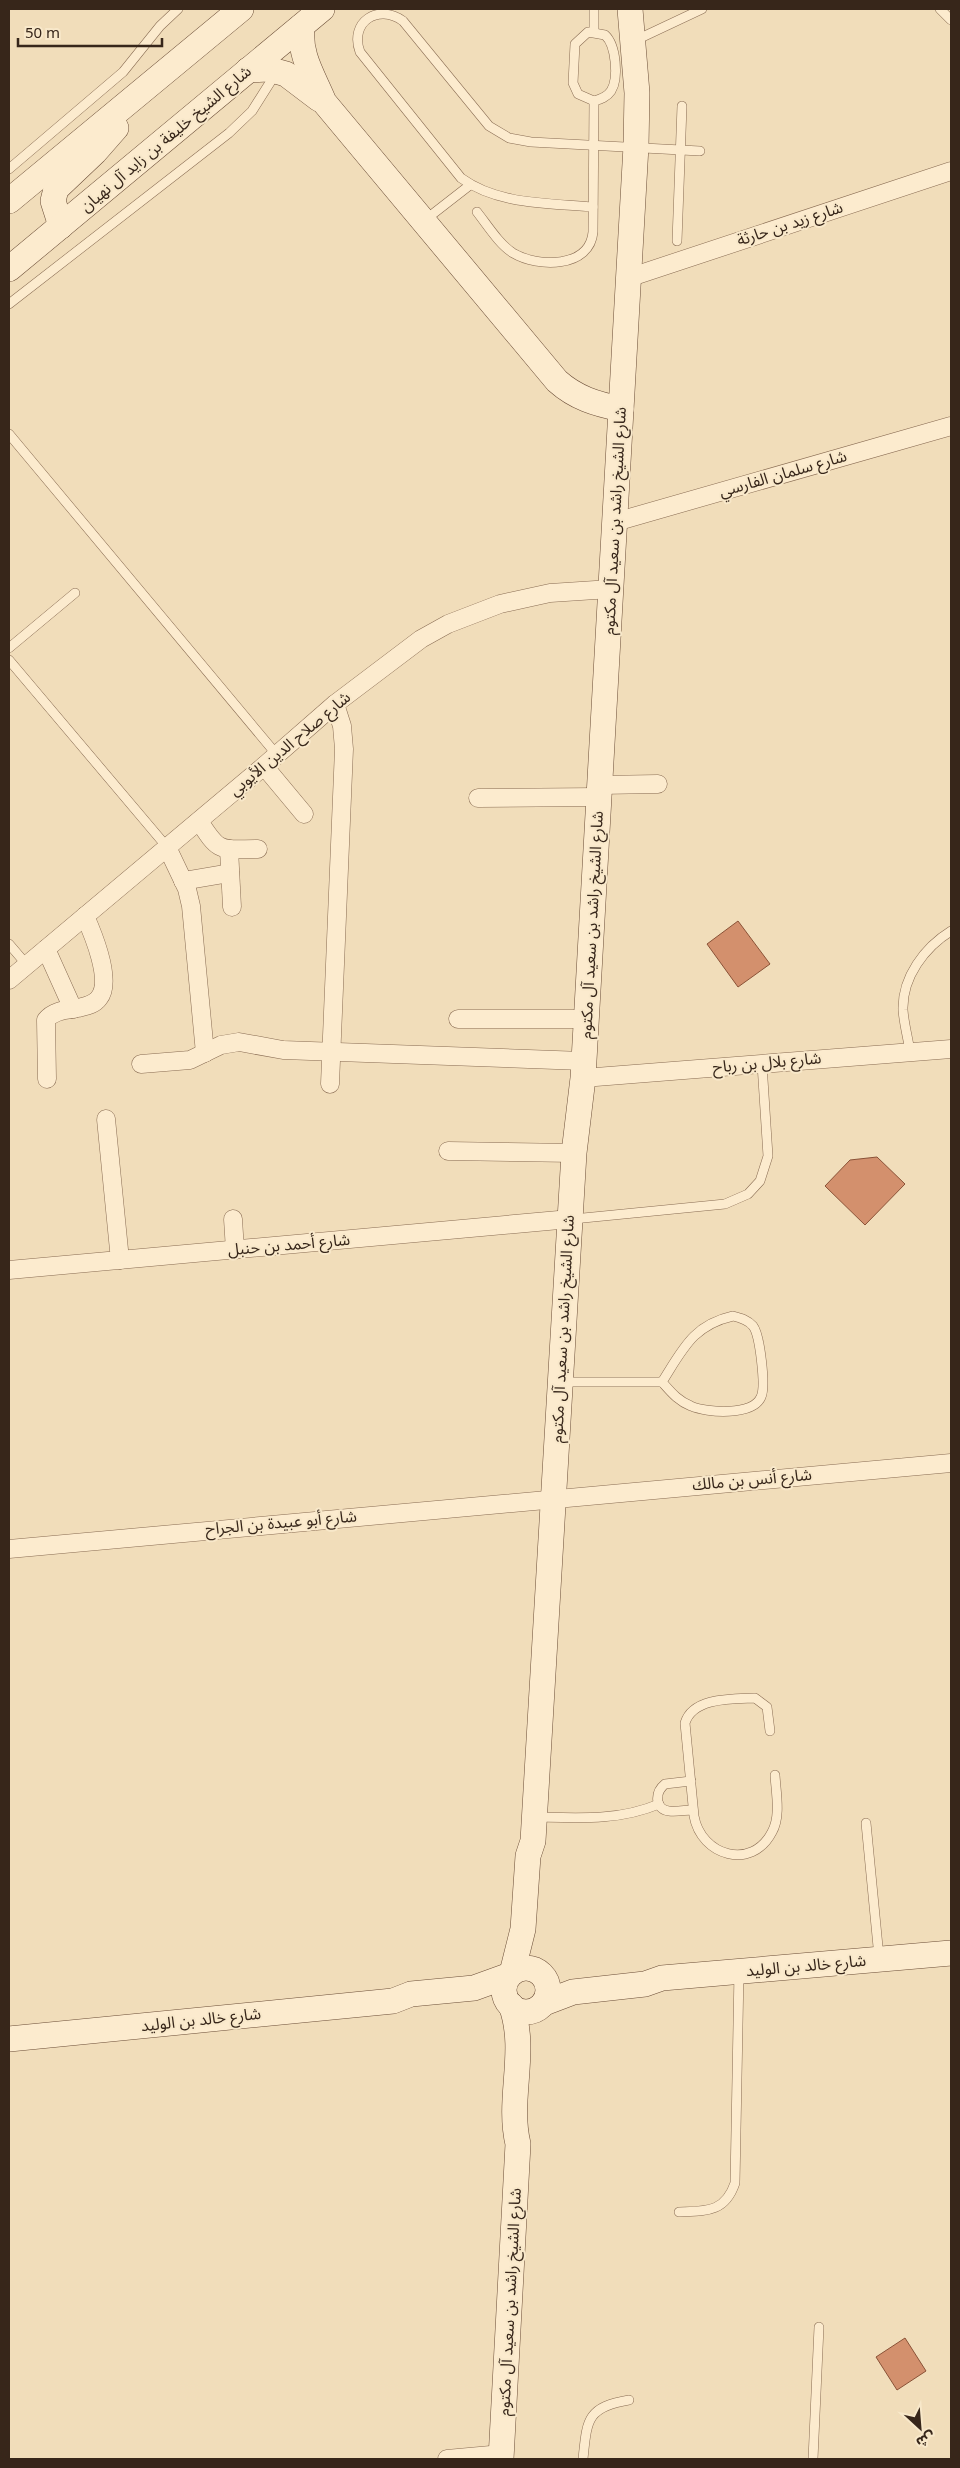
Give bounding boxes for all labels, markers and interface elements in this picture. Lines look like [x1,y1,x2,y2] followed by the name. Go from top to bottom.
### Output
[18,15,161,47] scale bar
[25,17,60,49] text: 50 m
[72,56,260,222] street label: شارع الشيخ خليفة بن زايد آل نهيان
[732,191,848,257] street label: شارع زيد بن حارثة
[592,406,638,636] street label: شارع الشيخ راشد بن سعيد آل مكتوم
[715,439,851,509] street label: شارع سلمان الفارسي
[221,682,359,806] street label: شارع صلاح الدين الأيوبي
[569,810,615,1040] street label: شارع الشيخ راشد بن سعيد آل مكتوم
[711,1041,823,1085] street label: شارع بلال بن رباح
[540,1214,586,1444] street label: شارع الشيخ راشد بن سعيد آل مكتوم
[226,1223,352,1267] street label: شارع أحمد بن حنبل
[691,1458,813,1502] street label: شارع أنس بن مالك
[204,1499,358,1547] street label: شارع أبو عبيدة بن الجراح
[744,1944,868,1988] street label: شارع خالد بن الوليد
[139,1997,263,2043] street label: شارع خالد بن الوليد
[487,2187,533,2417] street label: شارع الشيخ راشد بن سعيد آل مكتوم
[895,2403,945,2453] north arrow
[911,2422,940,2456] text: ش

